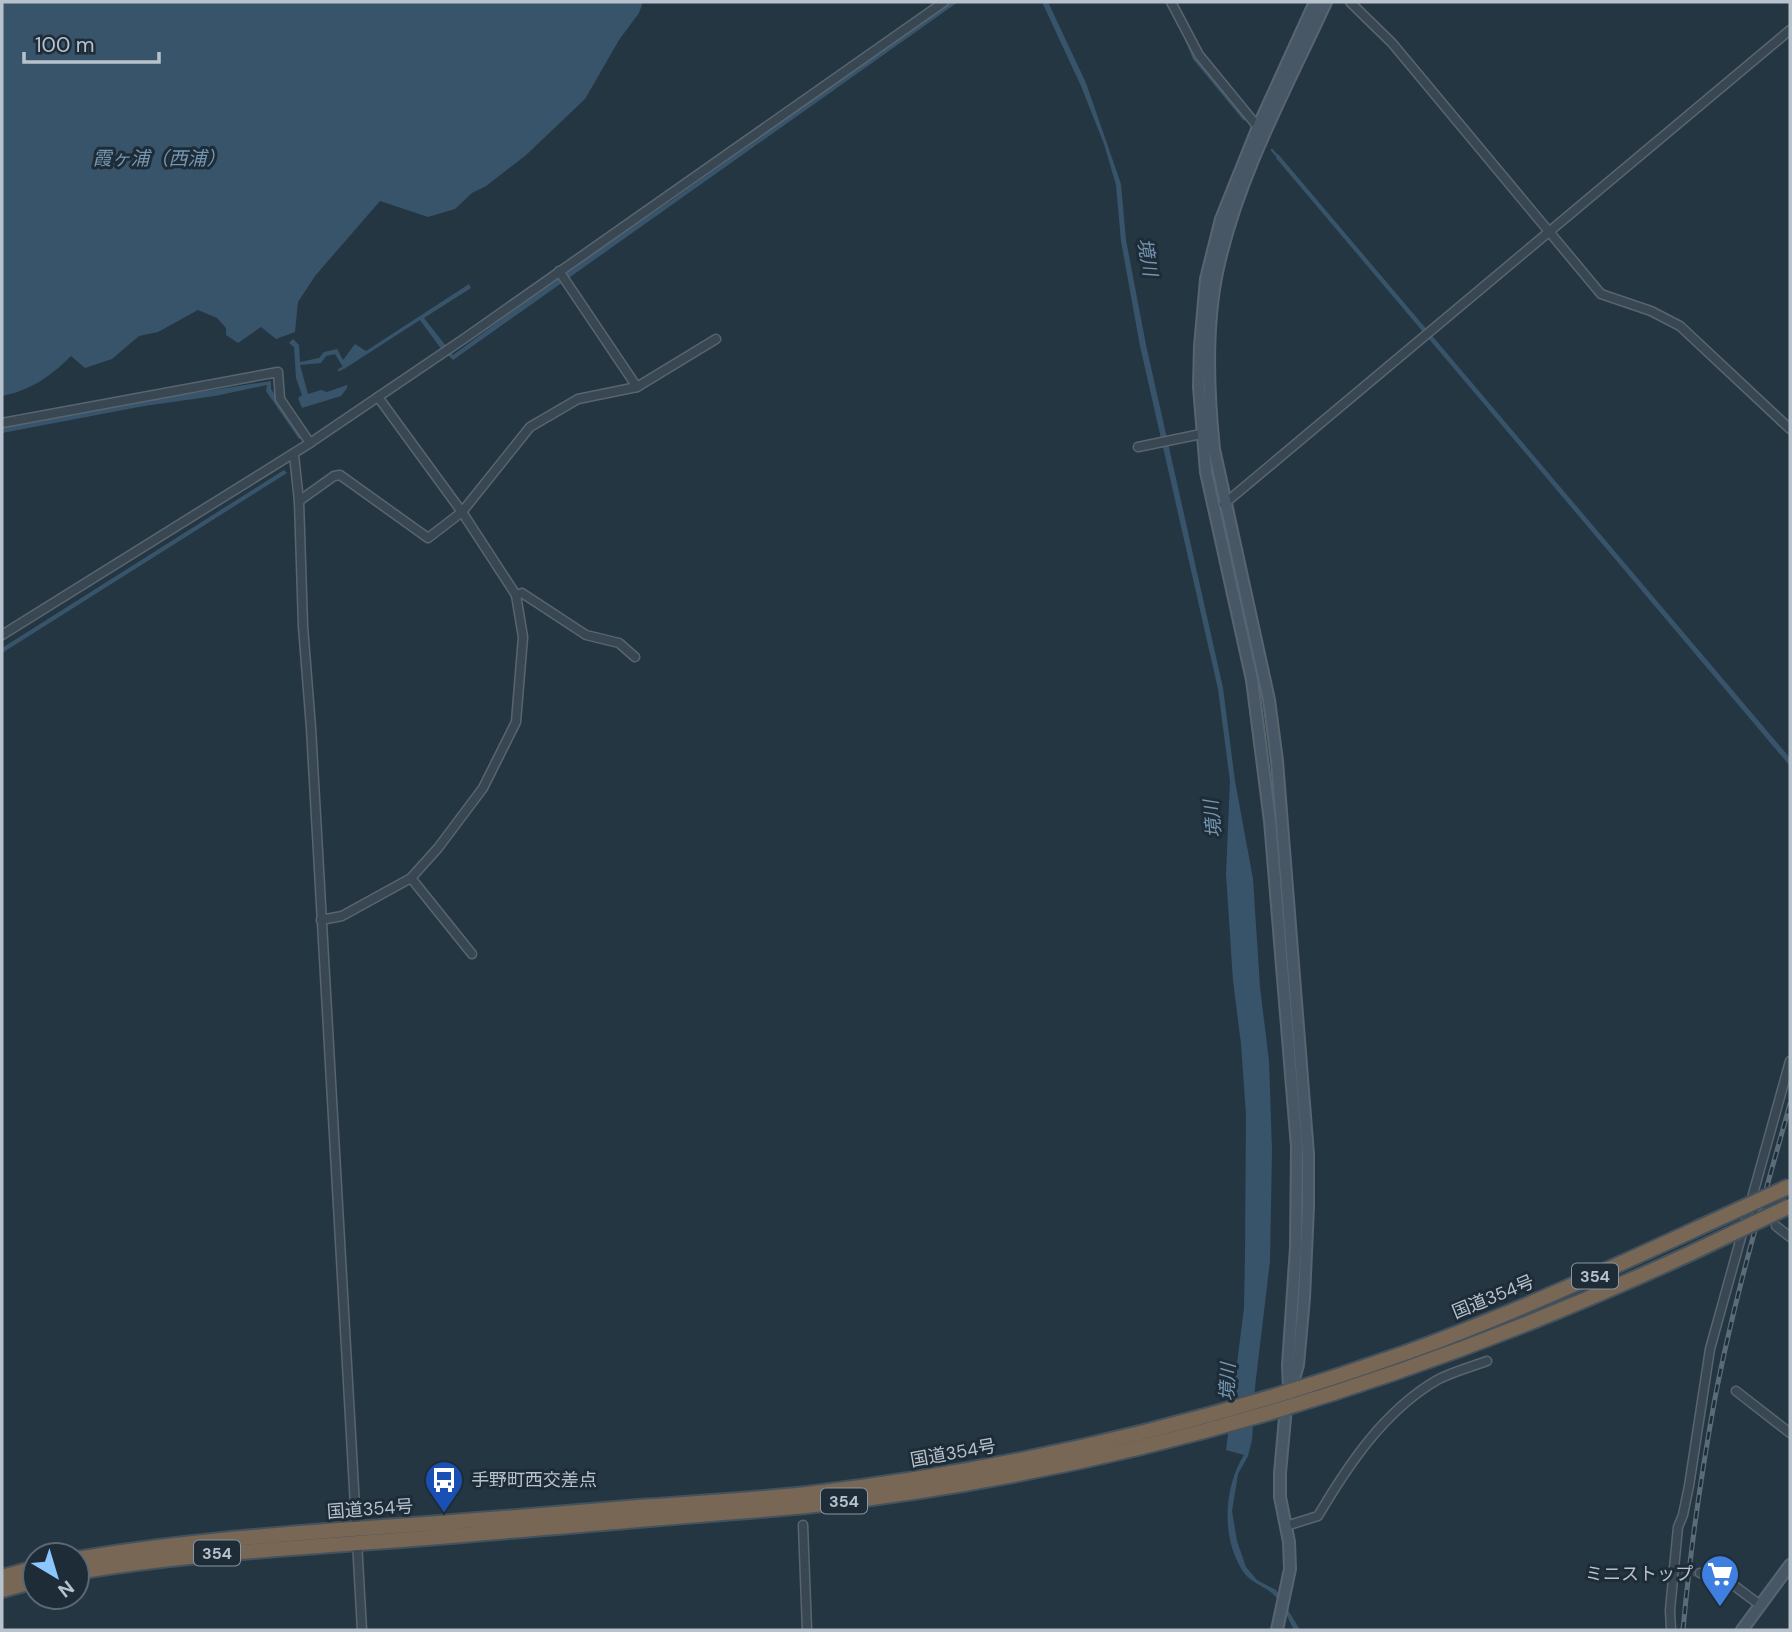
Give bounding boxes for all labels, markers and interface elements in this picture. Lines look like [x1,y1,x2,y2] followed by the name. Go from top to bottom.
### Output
[24,21,159,65] scale bar
[35,31,95,59] text: 100 m
[92,146,226,171] water label: 霞ヶ浦（西浦）
[1132,236,1163,280] water label: 境川
[1198,797,1227,839] water label: 境川
[1572,1264,1618,1288] road number: 354
[1448,1270,1538,1324] street label: 国道354号
[1214,1361,1241,1401] water label: 境川
[908,1434,998,1472] street label: 国道354号
[423,1459,465,1514] bus stop icon: 手野町西交差点
[471,1468,597,1492] place label: 手野町西交差点
[821,1488,867,1513] road number: 354
[326,1494,414,1524] street label: 国道354号
[194,1540,240,1566] road number: 354
[21,1541,91,1611] north arrow
[1699,1553,1741,1608] supermarket icon: ミニストップ
[1585,1562,1693,1586] place label: ミニストップ
[53,1575,79,1603] text: N

